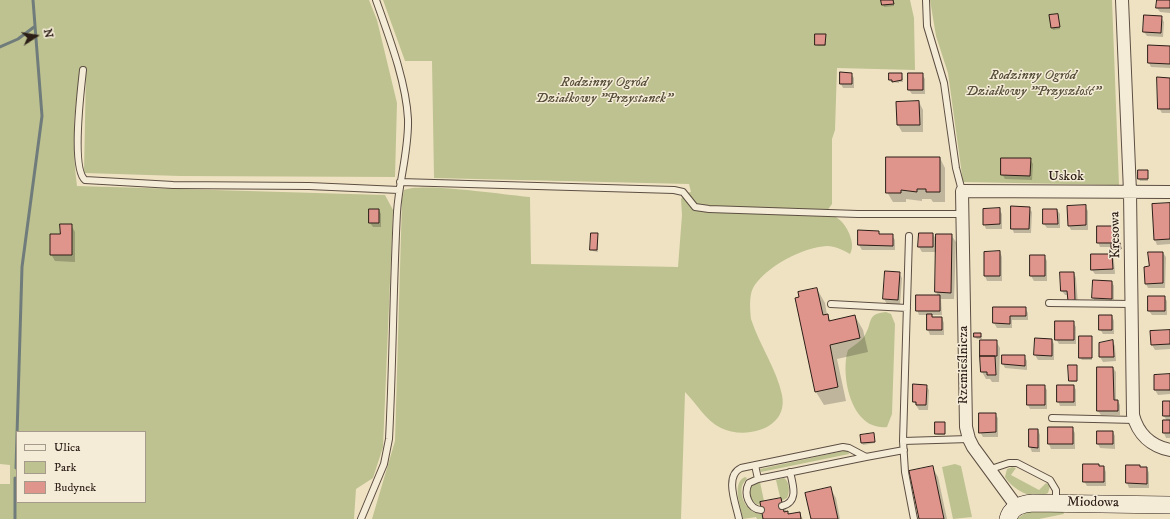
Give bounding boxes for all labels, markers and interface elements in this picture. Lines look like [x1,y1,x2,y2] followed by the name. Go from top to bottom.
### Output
[16,16,56,56] north arrow
[40,28,56,39] text: N
[966,68,1100,100] park label: Rodzinny Ogród Działkowy "Przyszłość"
[535,75,673,108] park label: Rodzinny Ogród Działkowy "Przystanek"
[1048,169,1084,185] street label: Uskok
[1107,211,1125,259] street label: Kresowa
[956,326,972,404] street label: Rzemieślnicza
[16,431,146,503] legend
[54,440,80,455] text: Ulica
[54,460,76,475] text: Park
[54,480,96,495] text: Budynek
[1067,494,1119,512] street label: Miodowa

